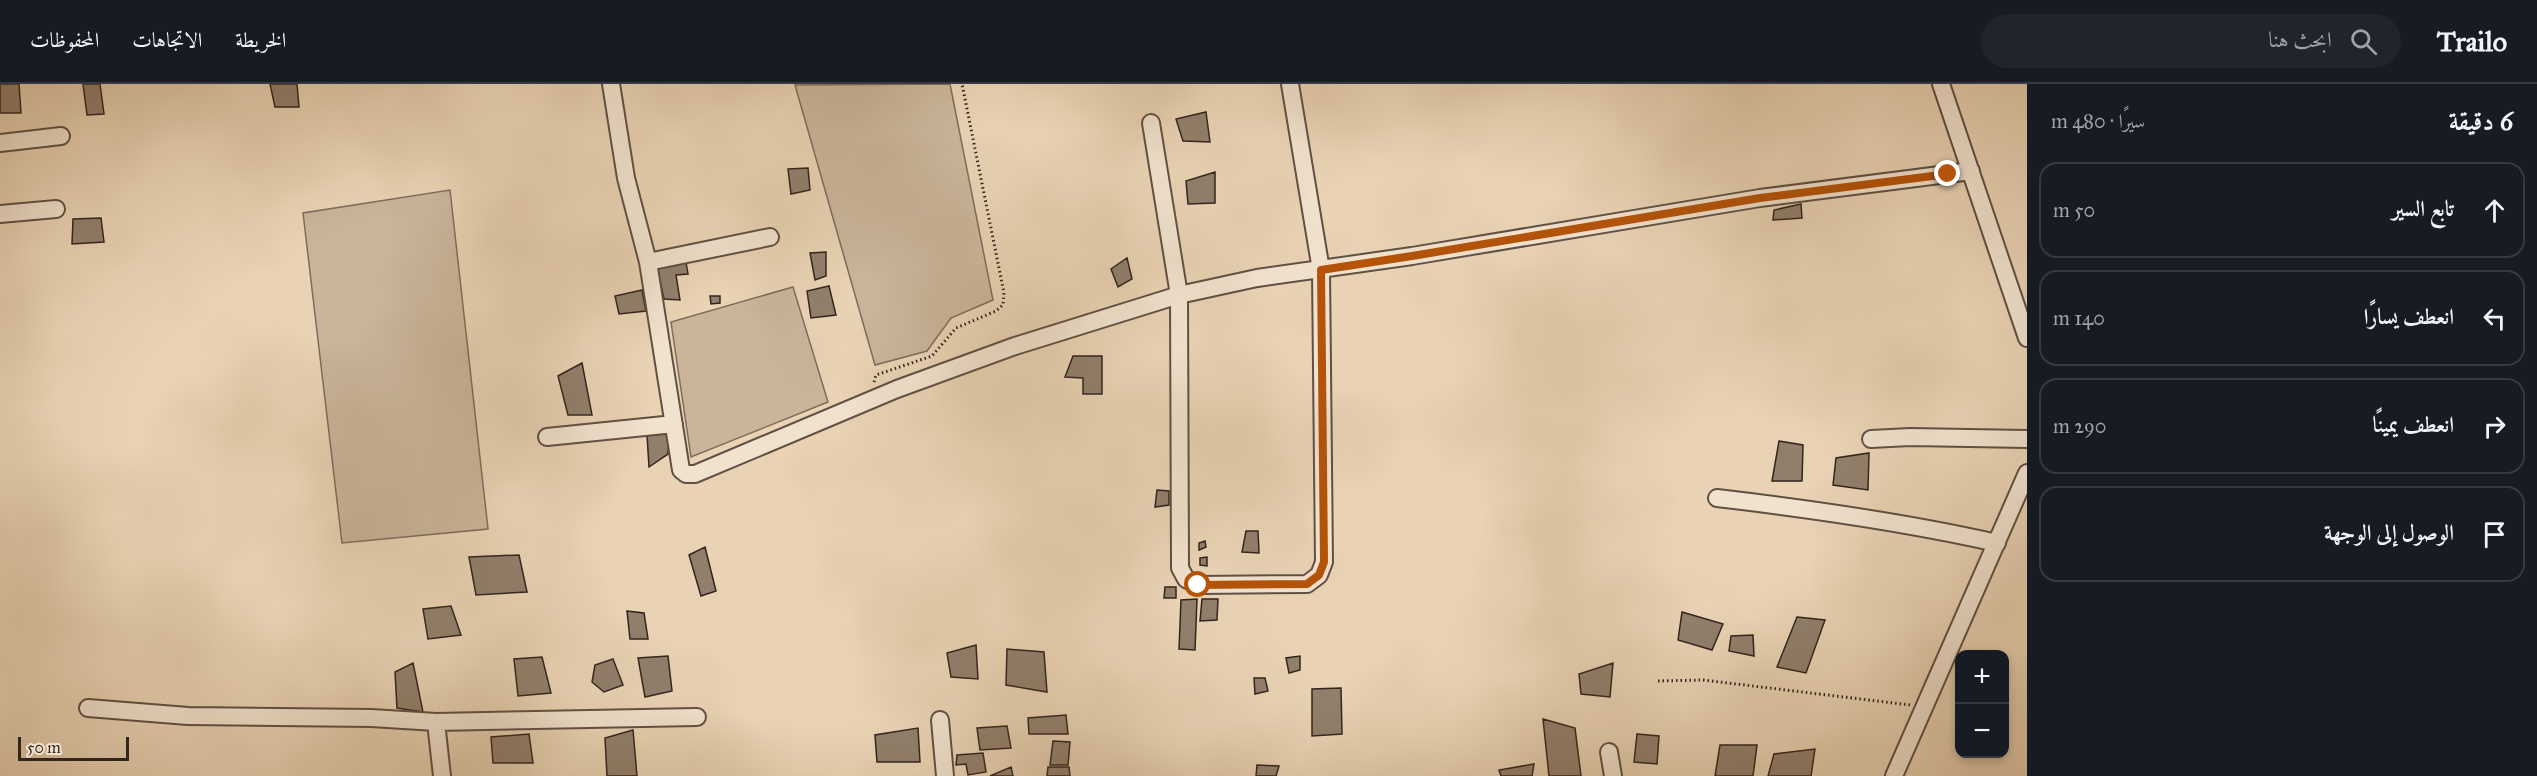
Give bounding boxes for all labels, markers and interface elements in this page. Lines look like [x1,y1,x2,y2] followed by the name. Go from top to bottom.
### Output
[1981,14,2401,68] search box
[2437,24,2507,59] text: Trailo
[2347,25,2380,58] icon: search
[2268,26,2332,53] text: ابحث هنا
[30,27,99,53] text: المحفوظات
[132,27,202,53] text: الاتجاهات
[235,27,286,53] text: الخريطة
[2449,105,2513,137] text: 6 دقيقة
[2051,109,2145,133] text: سيرًا · 480 m
[1934,160,1960,186] route end
[2478,194,2511,227] icon: ahead
[2392,195,2454,222] text: تابع السير
[2053,198,2095,222] text: 50 m
[2478,302,2511,335] icon: left
[2364,303,2454,330] text: انعطف يسارًا
[2053,306,2105,330] text: 140 m
[2478,410,2511,443] icon: right
[2373,411,2454,438] text: انعطف يمينًا
[2053,414,2106,438] text: 290 m
[2478,518,2511,551] icon: arrive
[2324,519,2454,546] text: الوصول إلى الوجهة
[1184,571,1210,597] route start
[1955,650,2009,758] map controls
[1955,650,2009,704] button: +
[1955,704,2009,758] button: −
[18,734,129,762] scale bar
[27,738,61,757] text: 50 m

